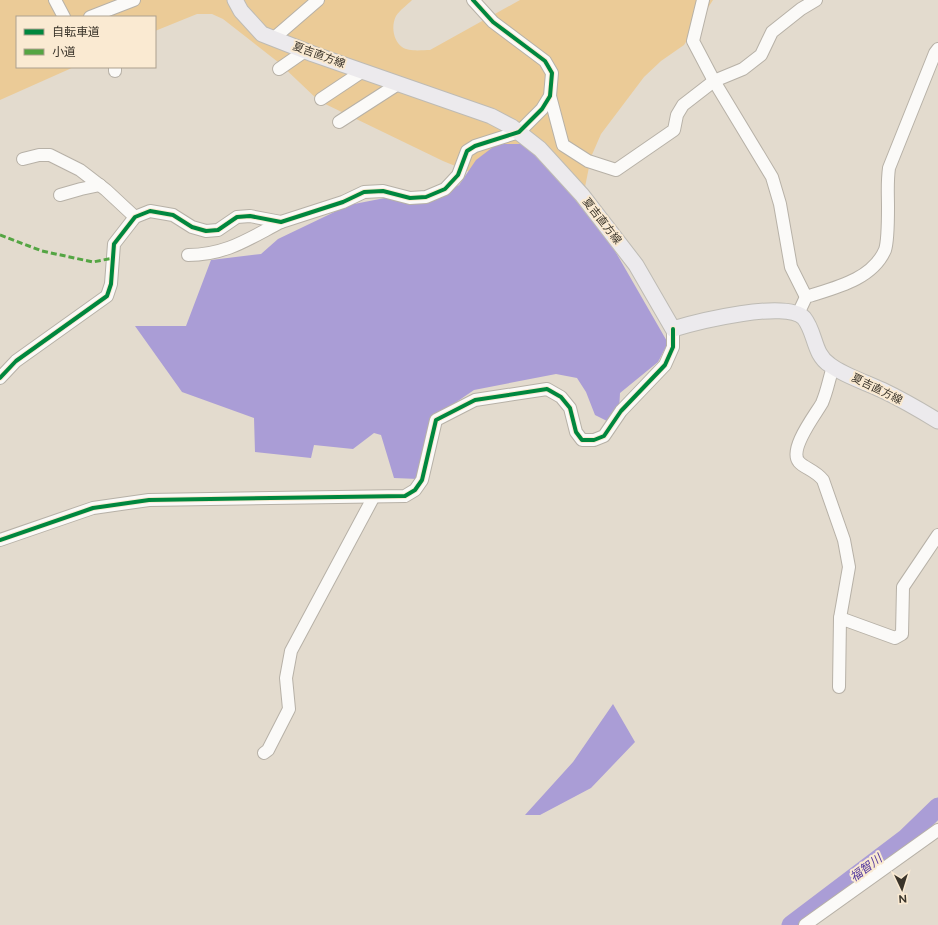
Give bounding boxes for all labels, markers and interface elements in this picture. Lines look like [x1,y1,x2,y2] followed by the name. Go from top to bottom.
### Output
[16,16,156,68] legend
[52,25,100,39] text: 自転車道
[291,39,347,71] street label: 夏吉直方線
[52,45,76,59] text: 小道
[580,195,624,247] street label: 夏吉直方線
[849,371,905,407] street label: 夏吉直方線
[847,850,886,884] water label: 福智川
[882,869,922,909] north arrow
[898,892,907,905] text: N

